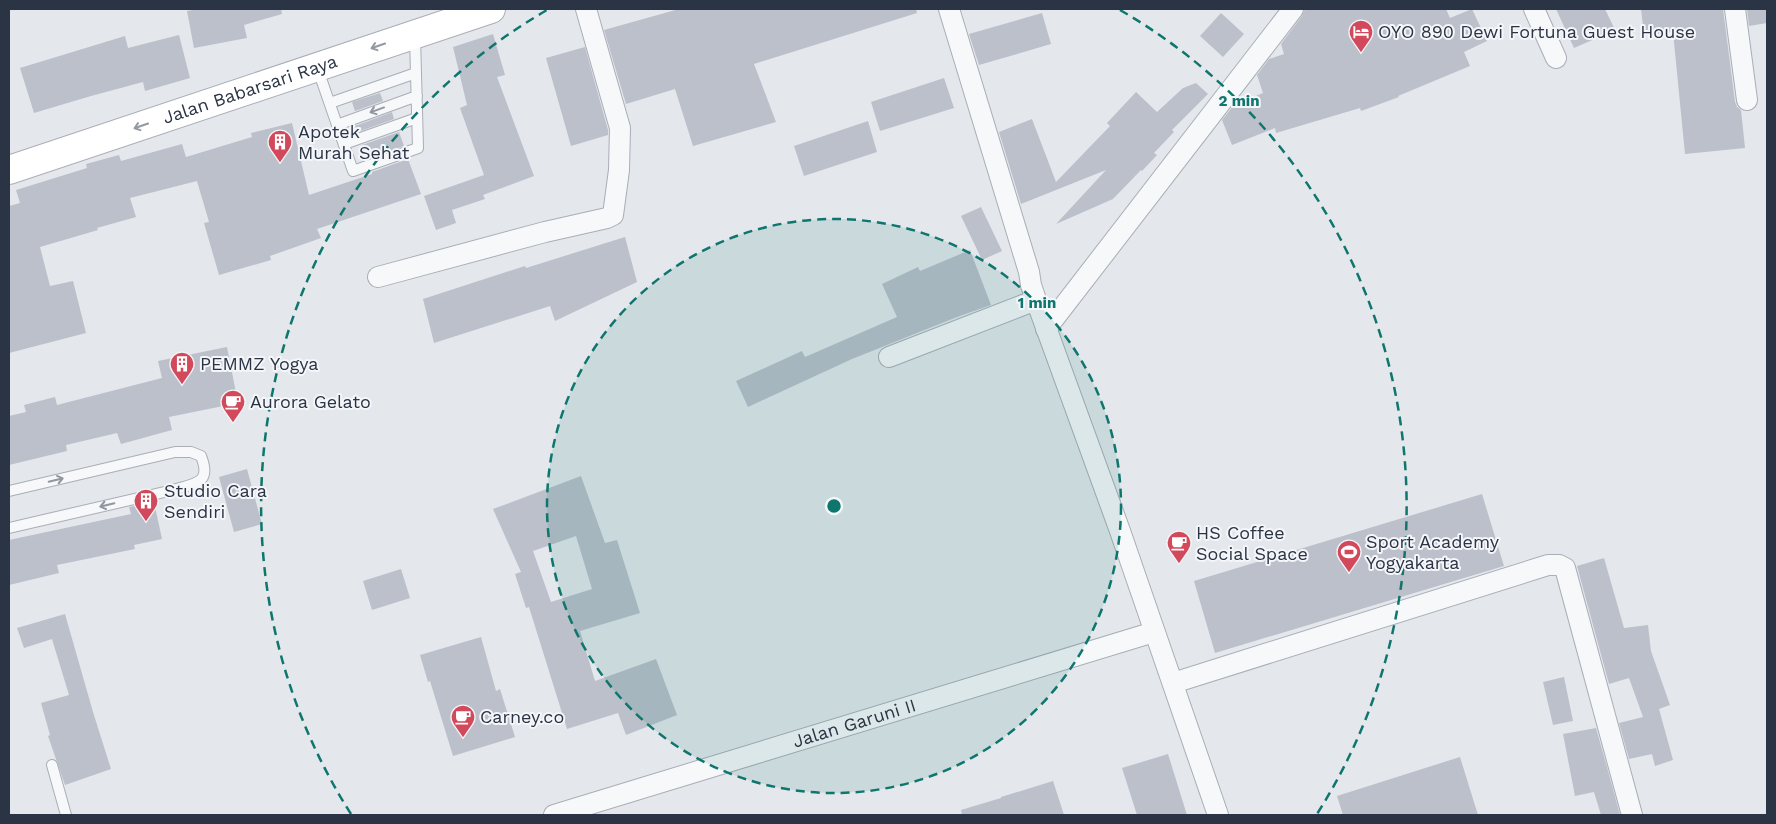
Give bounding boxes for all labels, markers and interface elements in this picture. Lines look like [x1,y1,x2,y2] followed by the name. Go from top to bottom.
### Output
[1348,19,1374,53] hotel icon: OYO 890 Dewi Fortuna Guest House
[1378,21,1695,42] place label: OYO 890 Dewi Fortuna Guest House
[371,42,386,51] one-way arrow
[160,50,340,128] street label: Jalan Babarsari Raya
[1218,92,1260,110] text: 2 min
[370,106,385,115] one-way arrow
[298,121,410,163] place label: Apotek Murah Sehat
[134,122,150,132] one-way arrow
[267,129,293,163] building icon: Apotek Murah Sehat
[1018,294,1056,312] text: 1 min
[169,351,195,385] building icon: PEMMZ Yogya
[200,353,319,374] place label: PEMMZ Yogya
[220,389,246,423] cafe icon: Aurora Gelato
[250,391,371,412] place label: Aurora Gelato
[48,475,64,484] one-way arrow
[164,480,267,522] place label: Studio Cara Sendiri
[133,488,159,522] building icon: Studio Cara Sendiri
[825,497,843,515] centre of rings
[99,501,115,510] one-way arrow
[1196,522,1308,564] place label: HS Coffee Social Space
[1166,530,1192,564] cafe icon: HS Coffee Social Space
[1366,531,1500,573] place label: Sport Academy Yogyakarta
[1336,539,1362,573] sports icon: Sport Academy Yogyakarta
[790,694,918,752] street label: Jalan Garuni II
[450,704,476,738] cafe icon: Carney.co
[480,706,564,727] place label: Carney.co

